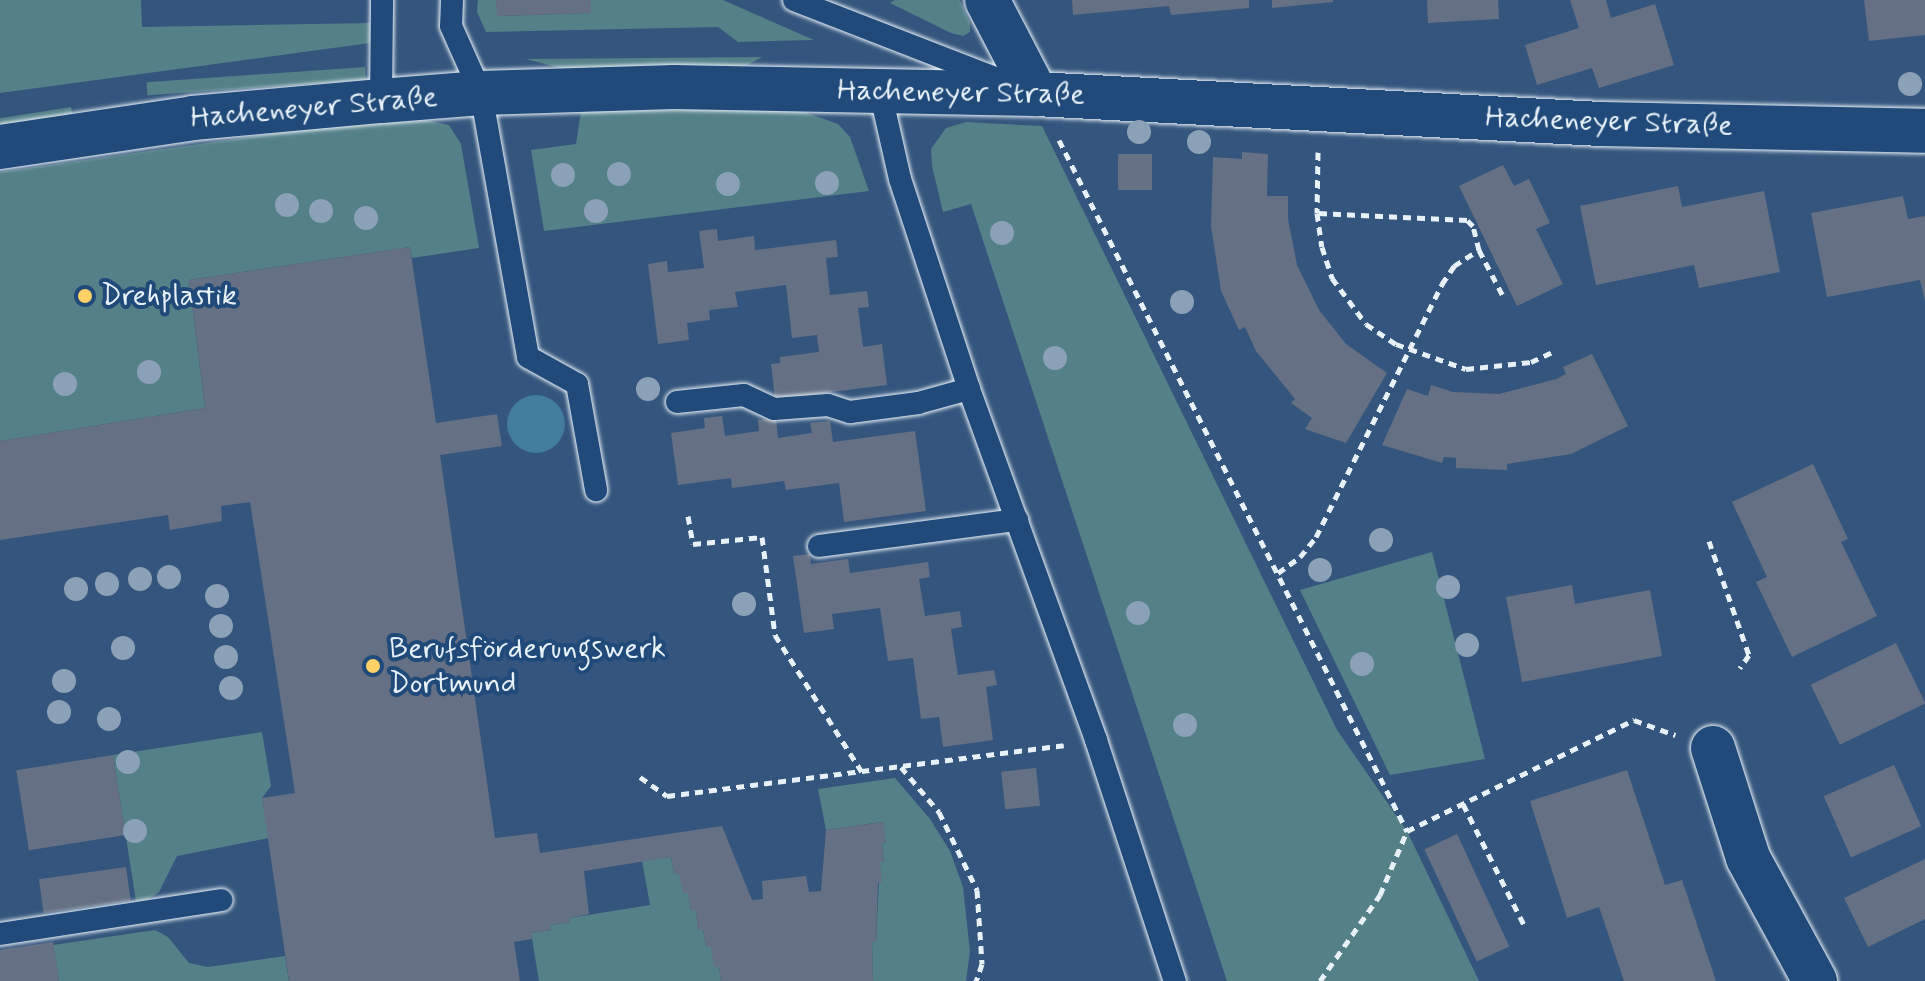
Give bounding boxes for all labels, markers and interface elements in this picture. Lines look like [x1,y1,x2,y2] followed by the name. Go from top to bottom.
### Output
[837,73,1085,113] street label: Hacheneyer Straße
[189,79,439,137] street label: Hacheneyer Straße
[1485,100,1733,144] street label: Hacheneyer Straße
[101,278,237,314] place label: Drehplastik
[76,287,94,305] marker: Drehplastik
[389,631,666,702] place label: Berufsförderungswerk Dortmund
[364,657,382,675] marker: Berufsförderungswerk Dortmund

